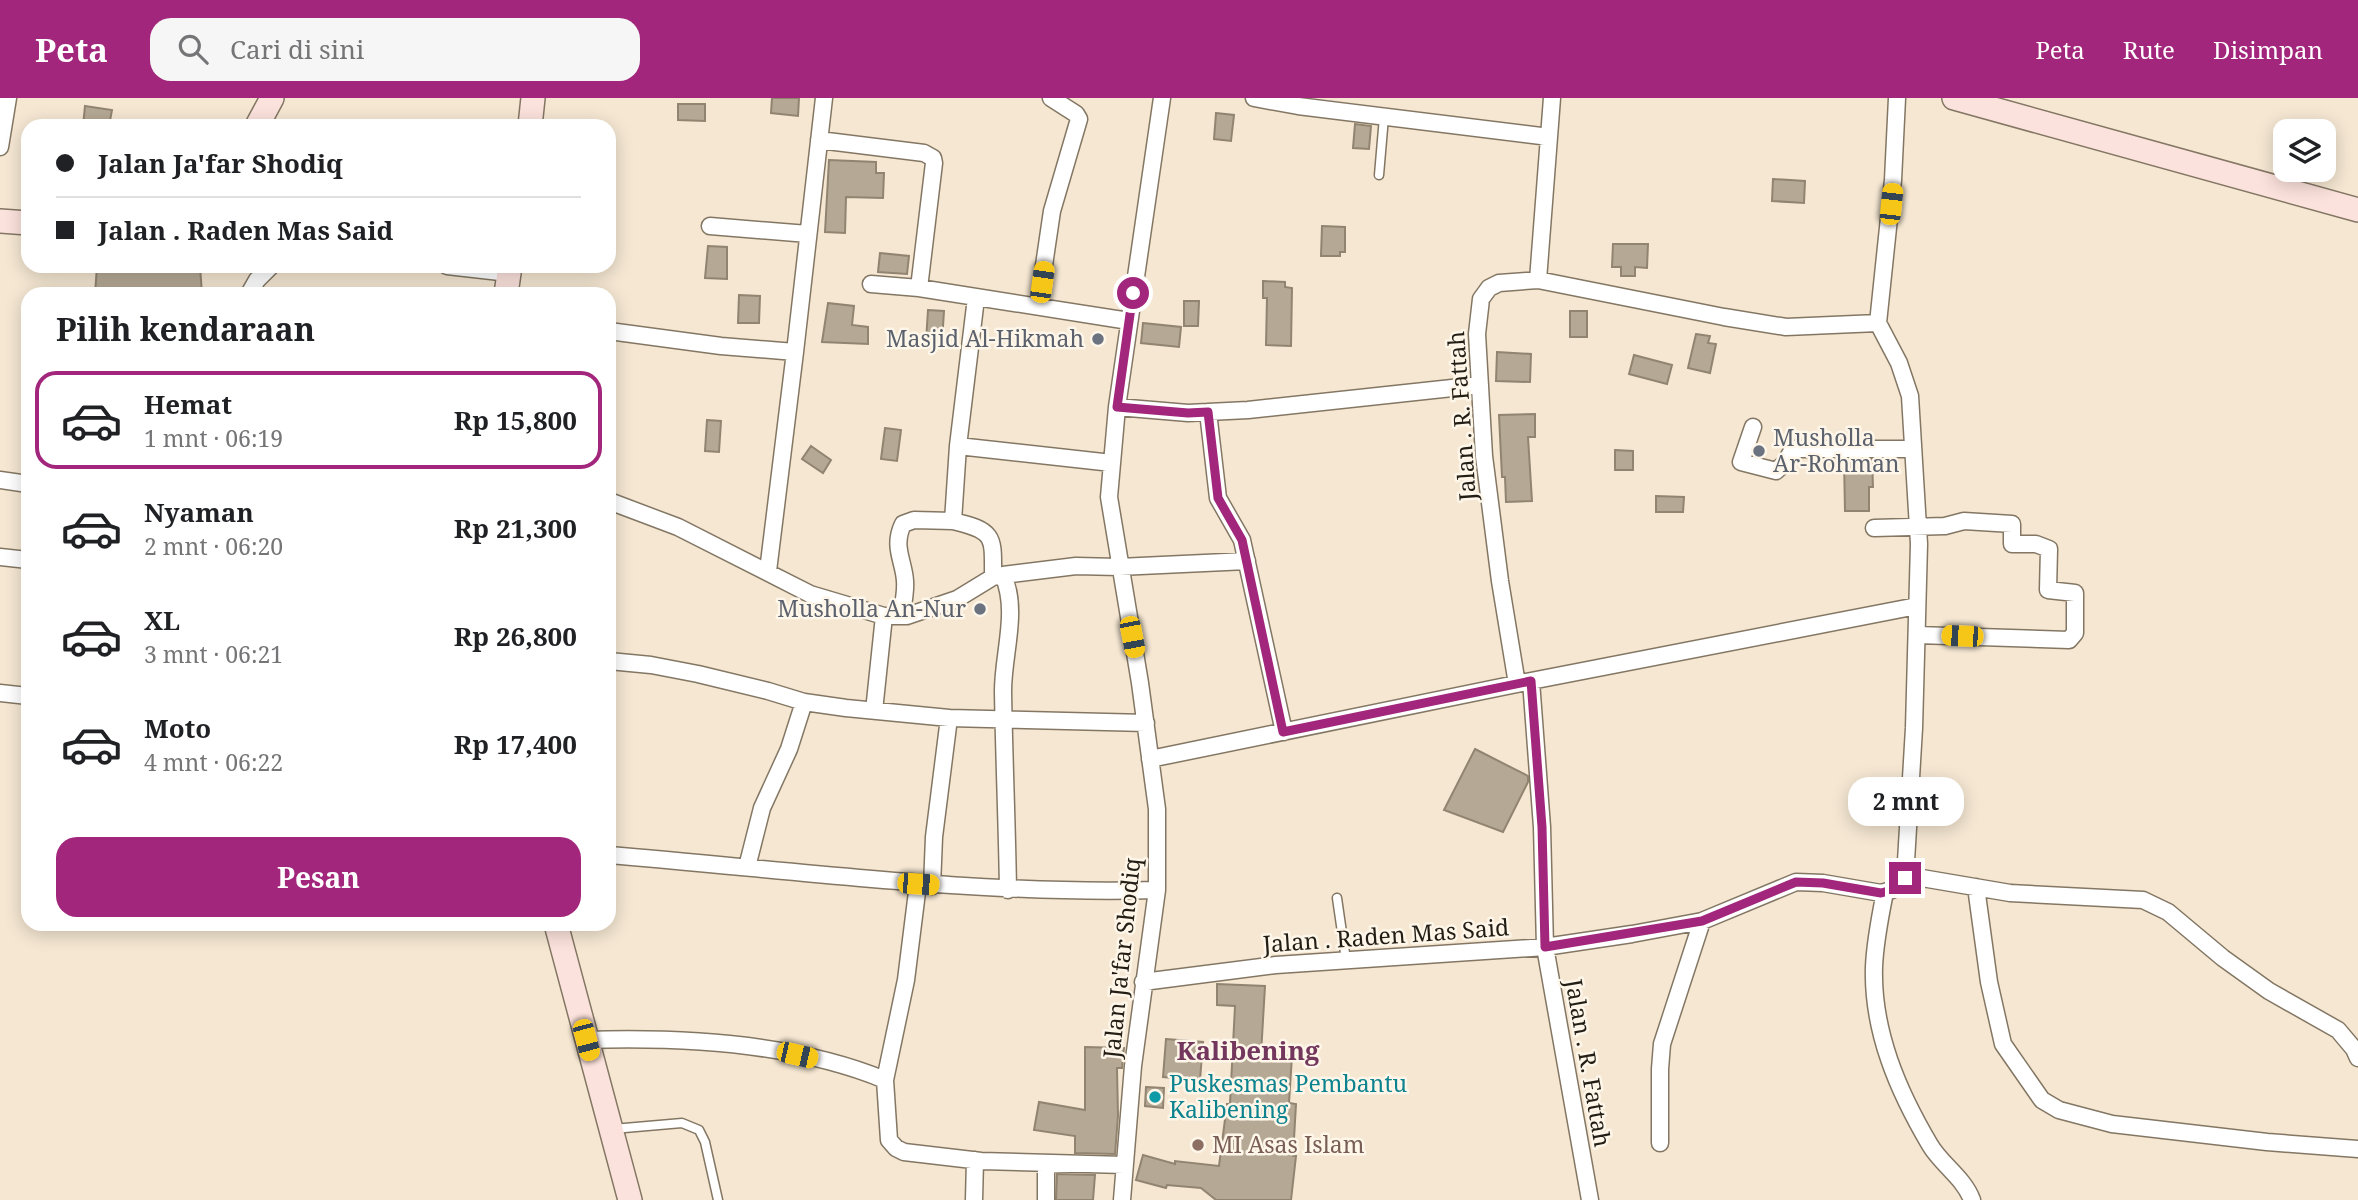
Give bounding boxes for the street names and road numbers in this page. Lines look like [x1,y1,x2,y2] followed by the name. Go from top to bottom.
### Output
[1439,330,1483,503] street label: Jalan . R. Fattah
[1094,856,1147,1061] street label: Jalan Ja'far Shodiq
[1261,910,1510,960] street label: Jalan . Raden Mas Said
[1558,975,1619,1149] street label: Jalan . R. Fattah

